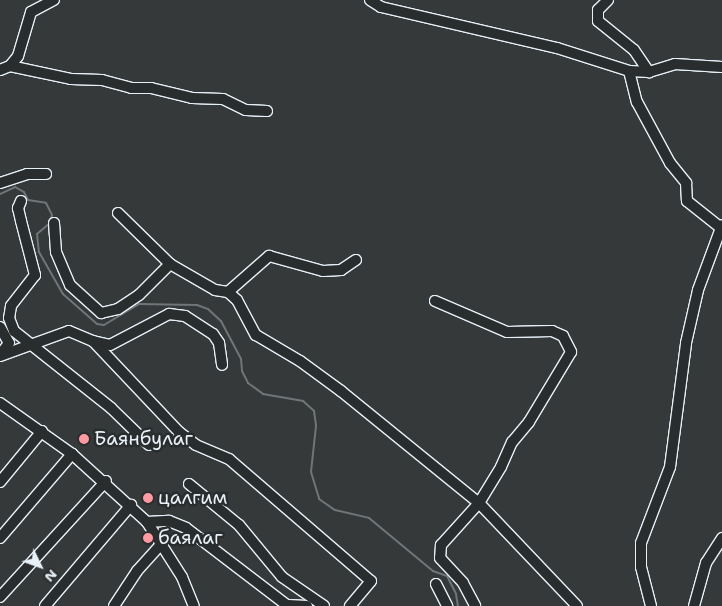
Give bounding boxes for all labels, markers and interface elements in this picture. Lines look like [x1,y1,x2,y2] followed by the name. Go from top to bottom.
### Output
[94,428,193,450] place label: Баянбулаг
[78,433,90,445] marker: Баянбулаг
[158,487,227,509] place label: цалгим
[142,492,154,504] marker: цалгим
[158,527,223,549] place label: баялаг
[142,532,154,544] marker: баялаг
[15,541,65,591] north arrow
[41,566,62,586] text: N

